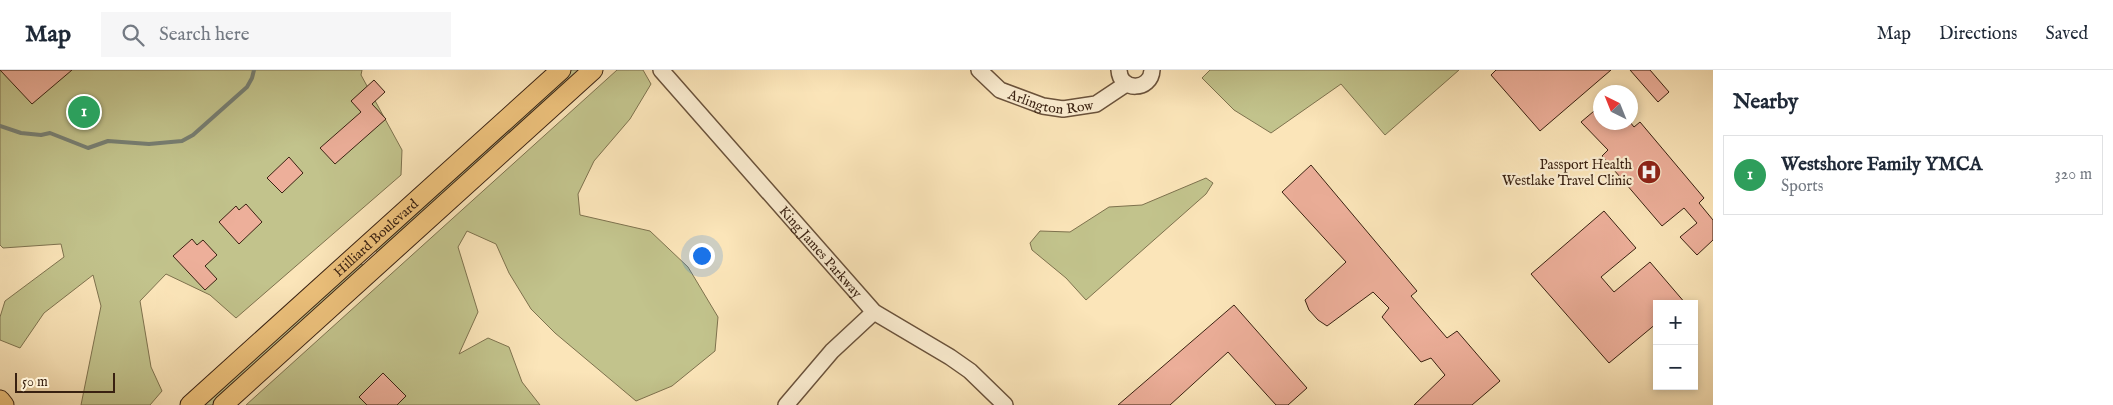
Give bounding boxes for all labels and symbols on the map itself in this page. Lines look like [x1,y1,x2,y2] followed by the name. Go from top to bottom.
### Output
[1004,85,1096,119] street label: Arlington Row
[1593,85,1638,130] north arrow
[68,93,100,131] pin: 1
[1502,156,1633,190] place label: Passport Health Westlake Travel Clinic
[1636,159,1662,185] hospital icon: Passport Health Westlake Travel Clinic
[330,195,423,281] street label: Hilliard Boulevard
[775,202,866,302] street label: King James Parkway
[689,243,715,269] your location
[15,370,115,393] scale bar

